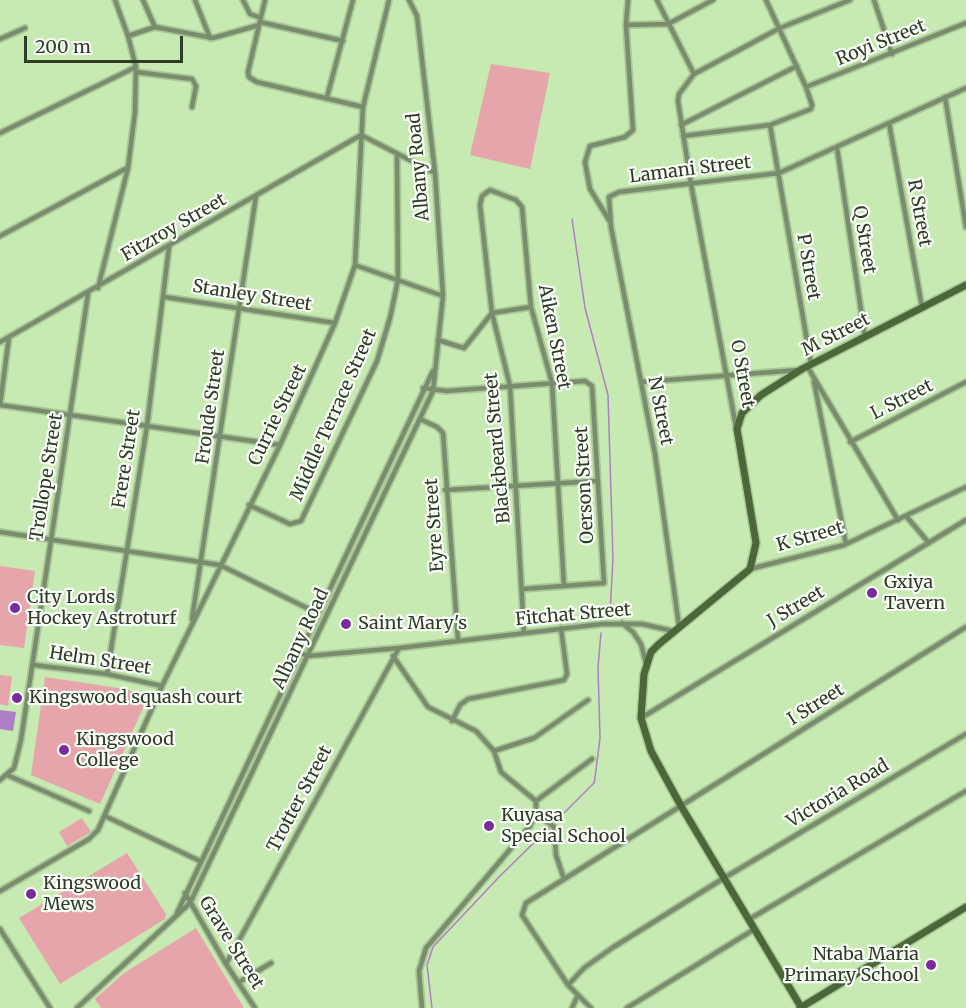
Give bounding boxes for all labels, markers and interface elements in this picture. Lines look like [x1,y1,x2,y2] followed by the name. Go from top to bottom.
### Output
[833,15,929,71] street label: Royi Street
[27,24,186,62] scale bar
[35,35,91,58] text: 200 m
[403,112,435,222] street label: Albany Road
[628,152,752,188] street label: Lamani Street
[902,177,936,249] street label: R Street
[118,189,230,267] street label: Fitzroy Street
[848,204,880,276] street label: Q Street
[792,232,824,302] street label: P Street
[191,276,313,316] street label: Stanley Street
[533,283,575,391] street label: Aiken Street
[798,309,874,361] street label: M Street
[286,326,382,504] street label: Middle Terrace Street
[725,338,759,410] street label: O Street
[192,348,230,466] street label: Froude Street
[244,361,312,469] street label: Currie Street
[481,371,515,525] street label: Blackbeard Street
[643,375,677,447] street label: N Street
[867,375,937,425] street label: L Street
[108,408,146,510] street label: Frere Street
[26,412,68,542] street label: Trollope Street
[571,426,599,544] street label: Oerson Street
[421,477,449,573] street label: Eyre Street
[774,517,846,557] street label: K Street
[884,572,945,614] place label: Gxiya Tavern
[764,582,828,632] street label: J Street
[268,585,334,693] street label: Albany Road
[865,586,879,600] marker: Gxiya Tavern
[27,587,176,630] place label: City Lords Hockey Astroturf
[514,599,632,631] street label: Fitchat Street
[8,601,22,615] marker: City Lords Hockey Astroturf
[358,613,467,635] place label: Saint Mary's
[339,617,353,631] marker: Saint Mary's
[48,642,152,680] street label: Helm Street
[784,679,848,731] street label: I Street
[29,687,242,709] place label: Kingswood squash court
[10,691,24,705] marker: Kingswood squash court
[76,729,174,771] place label: Kingswood College
[263,742,337,856] street label: Trotter Street
[57,743,71,757] marker: Kingswood College
[783,755,893,833] street label: Victoria Road
[501,805,626,848] place label: Kuyasa Special School
[482,819,496,833] marker: Kuyasa Special School
[43,873,141,916] place label: Kingswood Mews
[24,887,38,901] marker: Kingswood Mews
[194,893,268,993] street label: Grave Street
[784,944,919,986] place label: Ntaba Maria Primary School
[924,958,938,972] marker: Ntaba Maria Primary School

